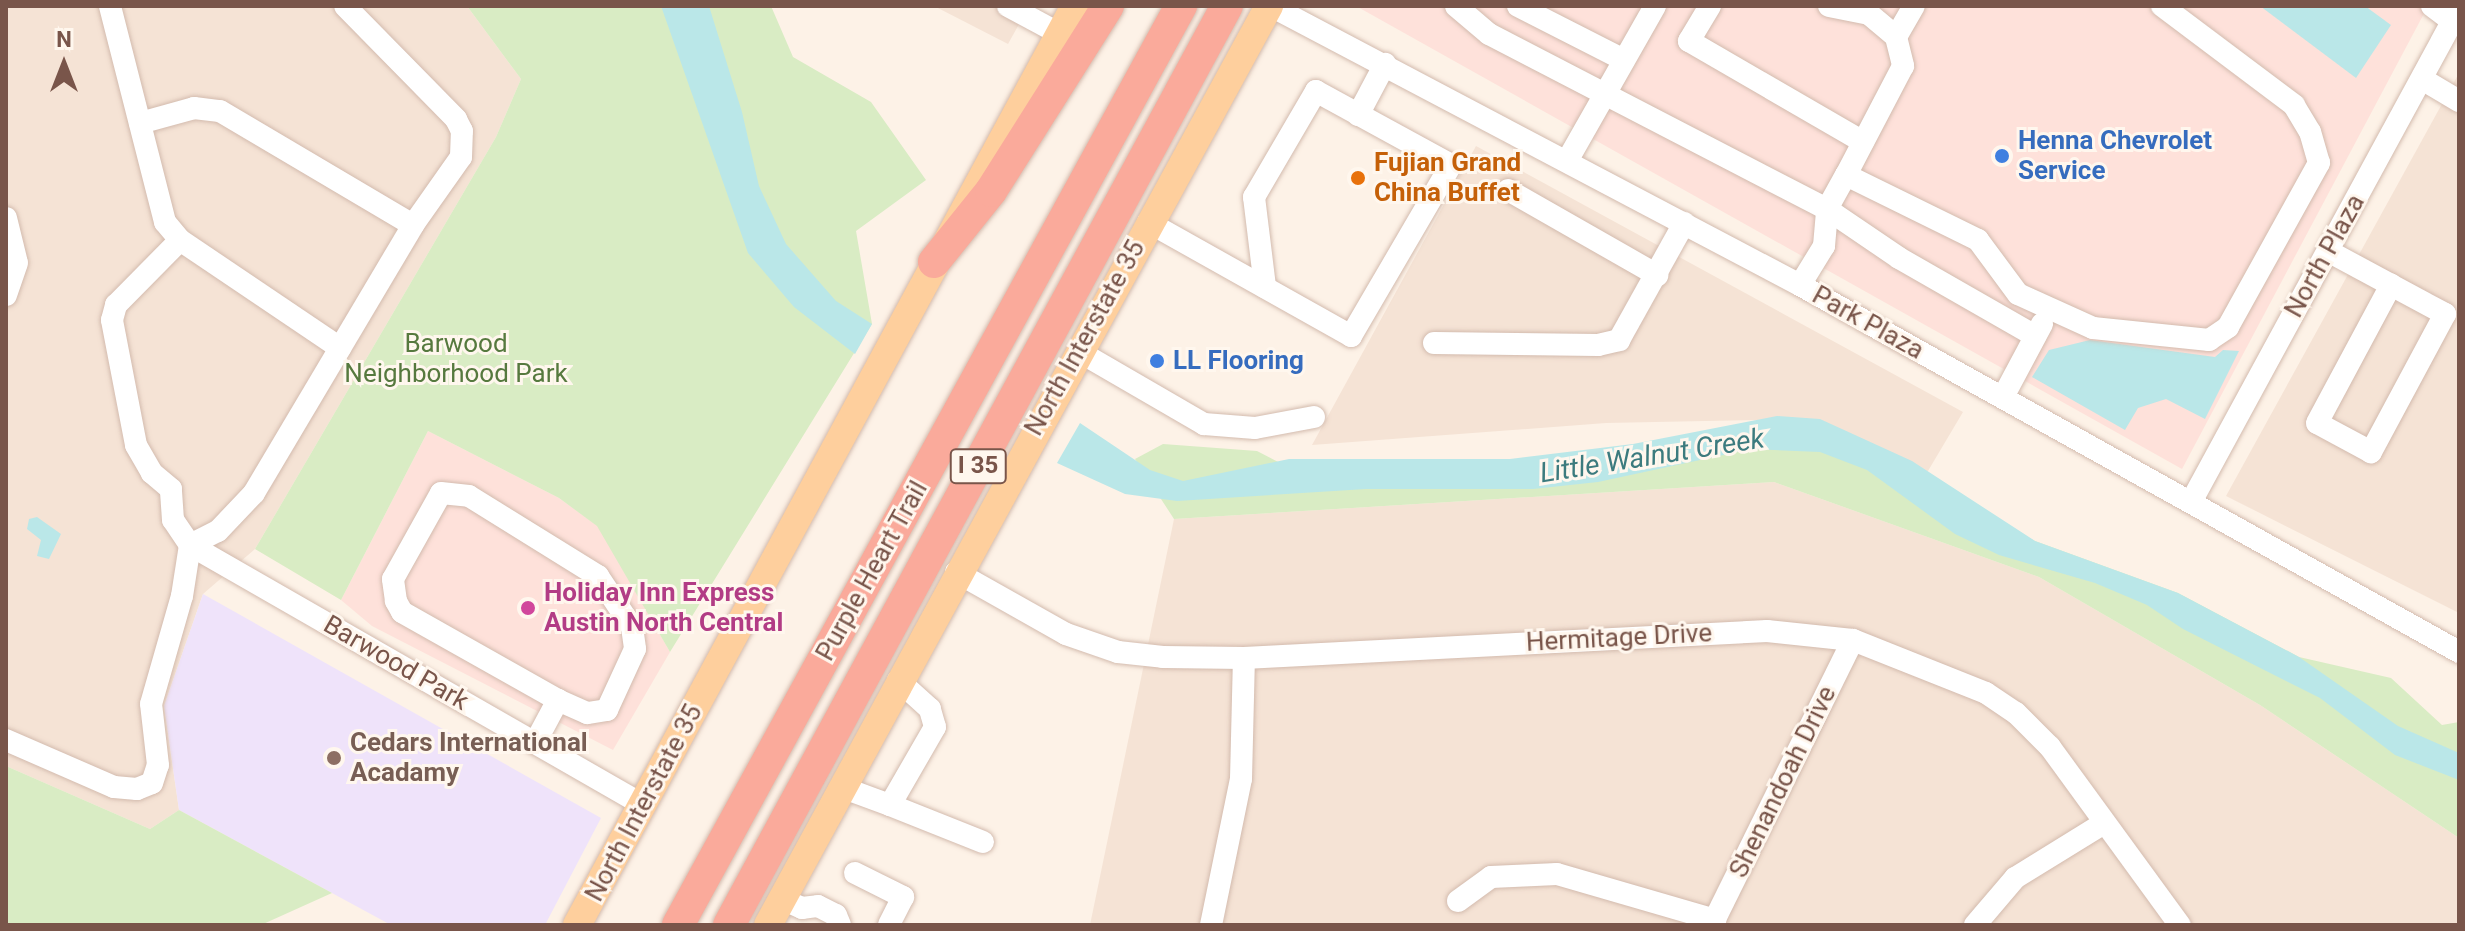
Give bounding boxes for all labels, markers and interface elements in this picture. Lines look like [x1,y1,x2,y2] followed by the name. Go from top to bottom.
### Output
[24,24,104,104] north arrow
[56,27,72,52] text: N
[2018,125,2212,186] place label: Henna Chevrolet Service
[1374,147,1521,208] place label: Fujian Grand China Buffet
[1993,147,2011,165] marker: Henna Chevrolet Service
[1349,169,1367,187] marker: Fujian Grand China Buffet
[2278,189,2372,323] street label: North Plaza
[1018,235,1152,441] street label: North Interstate 35
[1807,280,1929,366] street label: Park Plaza
[344,328,568,390] park label: Barwood Neighborhood Park
[1173,345,1304,377] place label: LL Flooring
[1148,352,1166,370] marker: LL Flooring
[1537,422,1767,490] water label: Little Walnut Creek
[948,446,1008,486] road number: I 35
[810,475,934,667] street label: Purple Heart Trail
[544,577,783,638] place label: Holiday Inn Express Austin North Central
[519,599,537,617] marker: Holiday Inn Express Austin North Central
[318,609,474,717] street label: Barwood Park
[1525,618,1713,658] street label: Hermitage Drive
[1723,681,1843,883] street label: Shenandoah Drive
[579,699,709,907] street label: North Interstate 35
[350,727,588,788] place label: Cedars International Acadamy
[325,749,343,767] marker: Cedars International Acadamy

